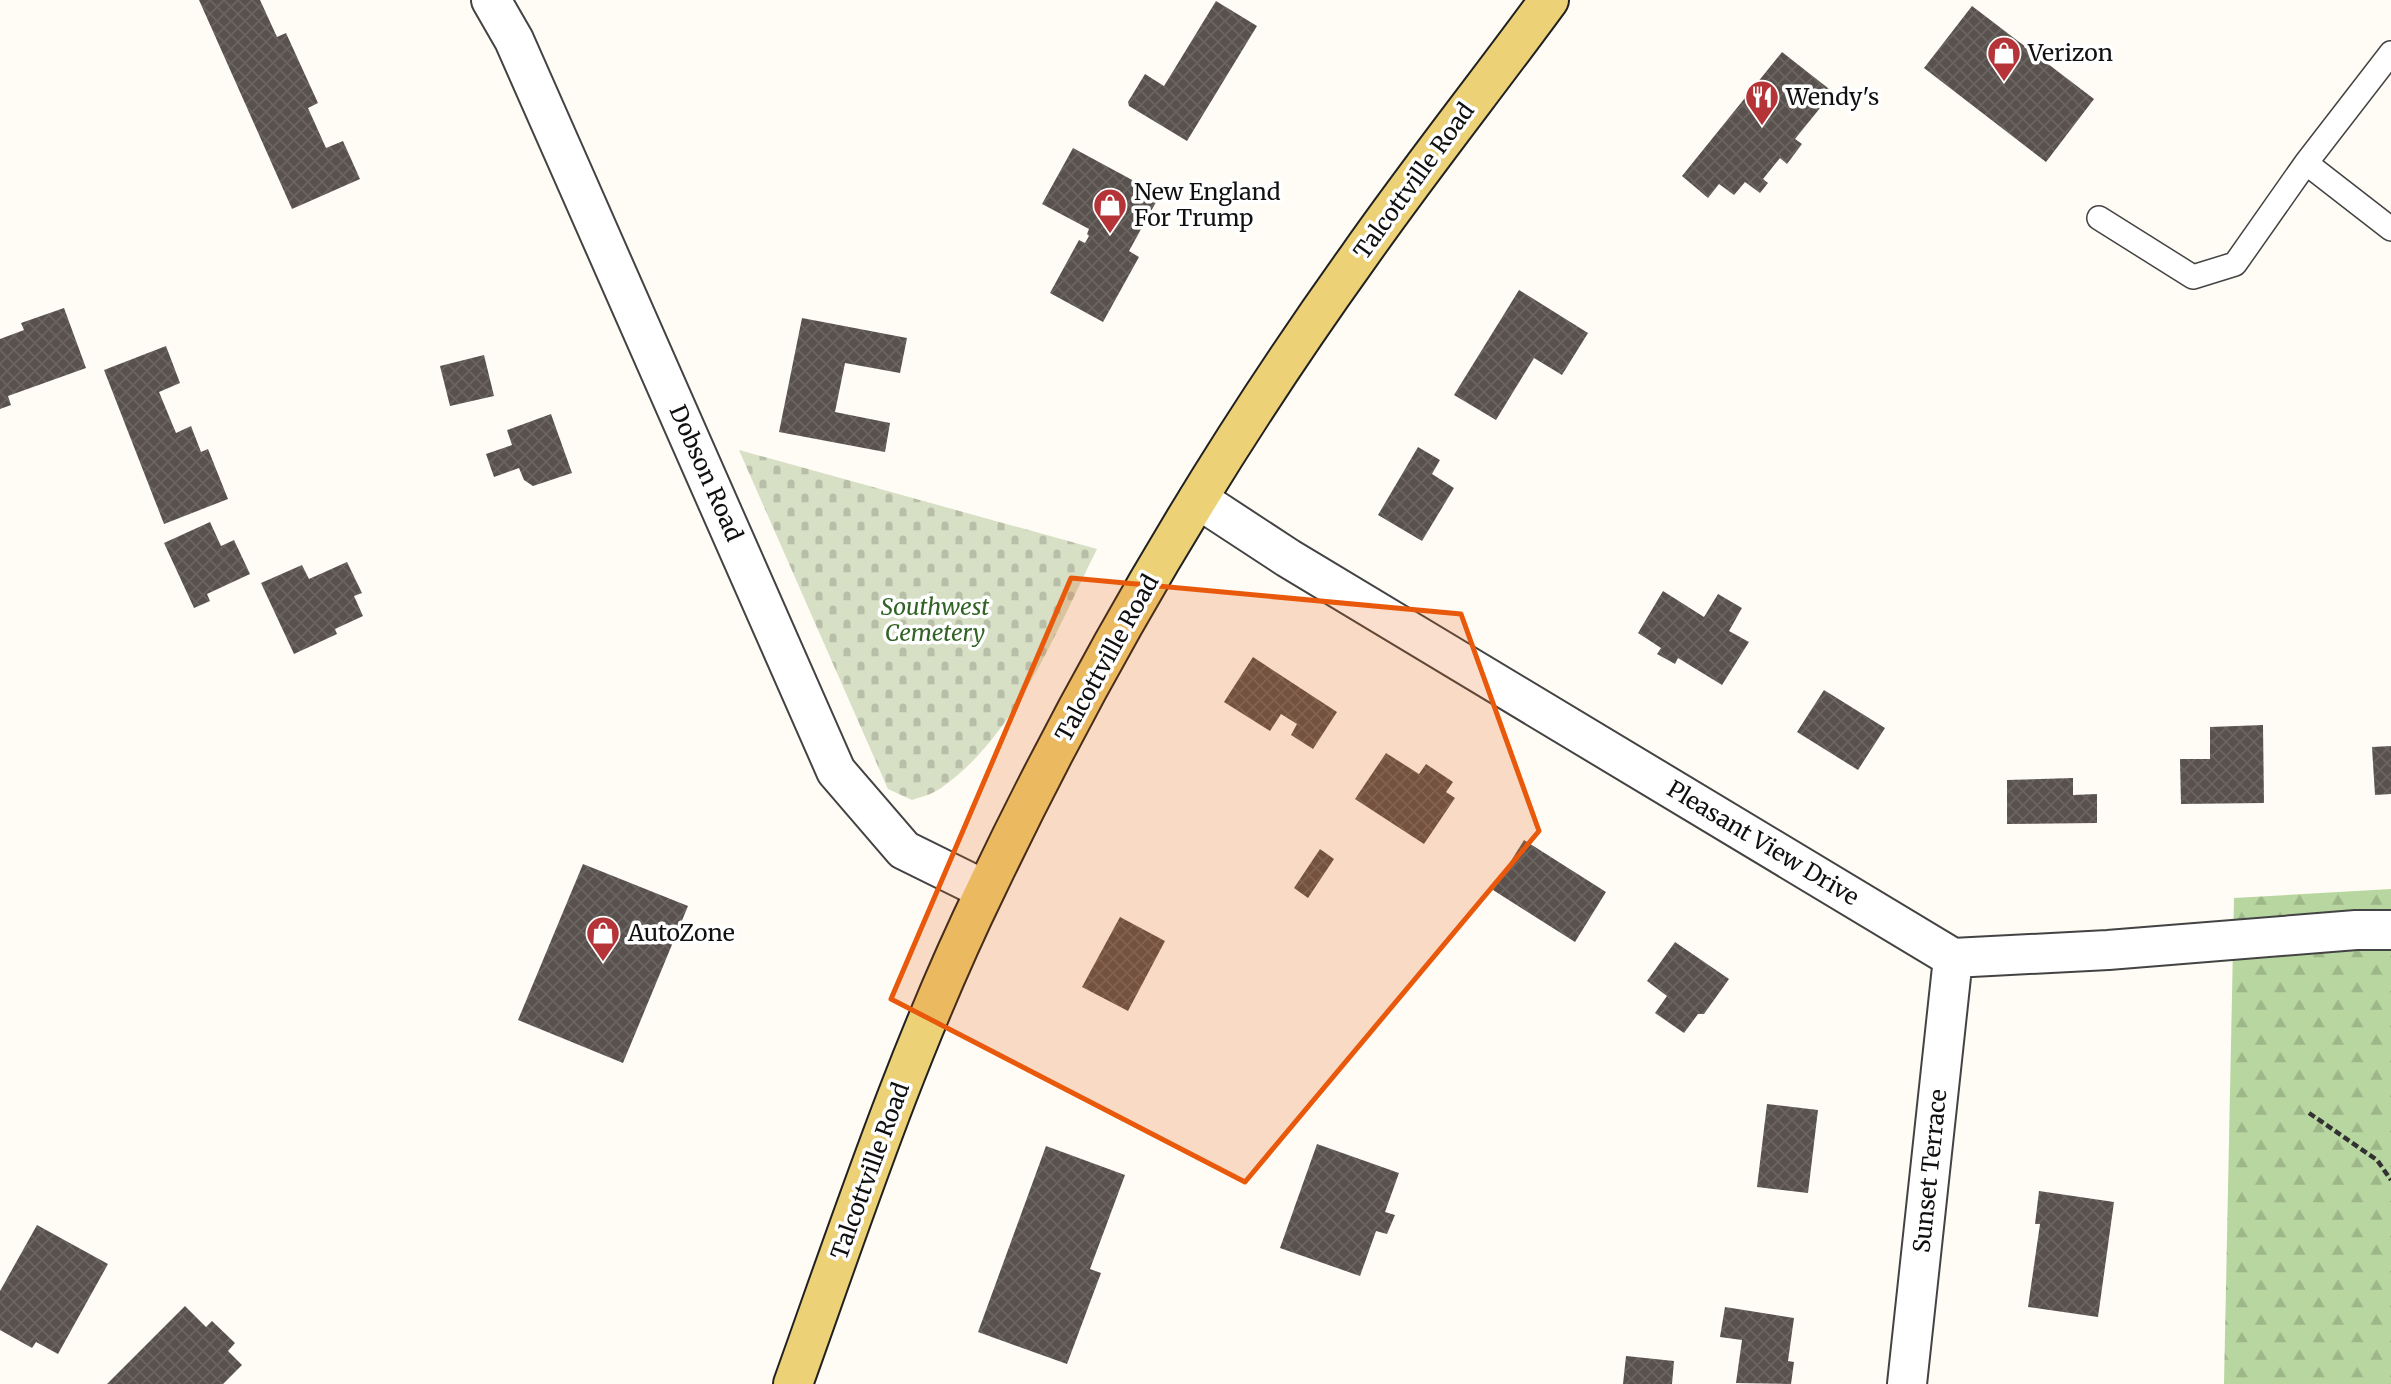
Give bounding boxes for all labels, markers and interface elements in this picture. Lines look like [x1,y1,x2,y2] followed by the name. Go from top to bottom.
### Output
[1985,34,2023,83] shop icon: Verizon
[2027,38,2113,67] place label: Verizon
[1743,78,1781,127] restaurant icon: Wendy's
[1785,82,1879,111] place label: Wendy's
[1347,97,1480,265] street label: Talcottville Road
[1134,177,1281,232] place label: New England For Trump
[1091,186,1129,235] shop icon: New England For Trump
[663,400,750,546] street label: Dobson Road
[1049,569,1165,746] street label: Talcottville Road
[881,592,989,647] park label: Southwest Cemetery
[1662,774,1864,911] street label: Pleasant View Drive
[584,914,622,963] shop icon: AutoZone
[627,918,735,947] place label: AutoZone
[824,1078,915,1263] street label: Talcottville Road
[1906,1088,1953,1254] street label: Sunset Terrace

